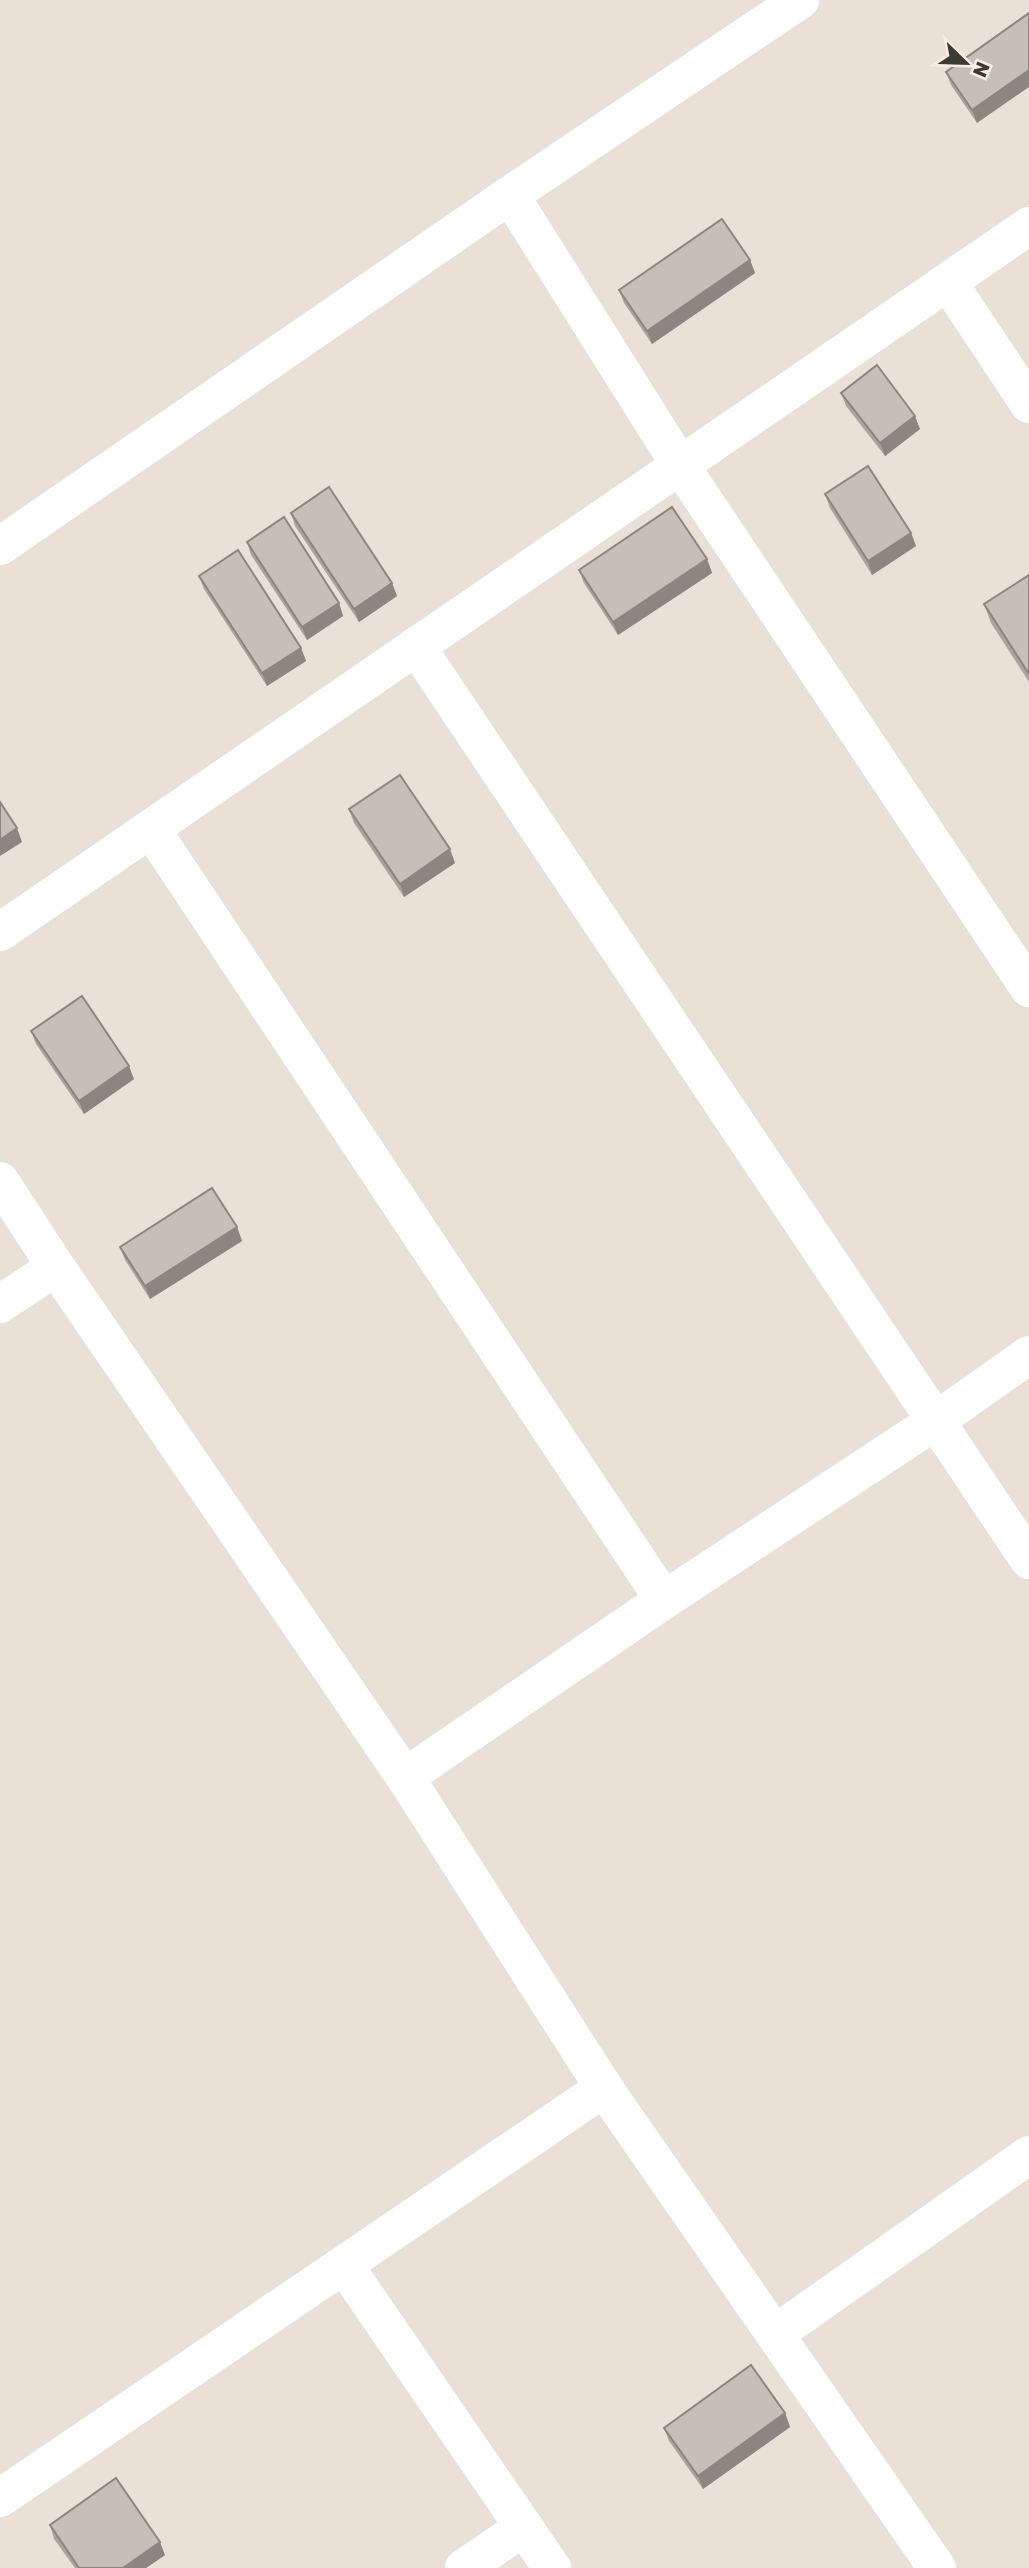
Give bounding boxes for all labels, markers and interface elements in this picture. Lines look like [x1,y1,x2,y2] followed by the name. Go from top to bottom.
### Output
[931,28,1001,98] north arrow
[969,59,996,81] text: N

